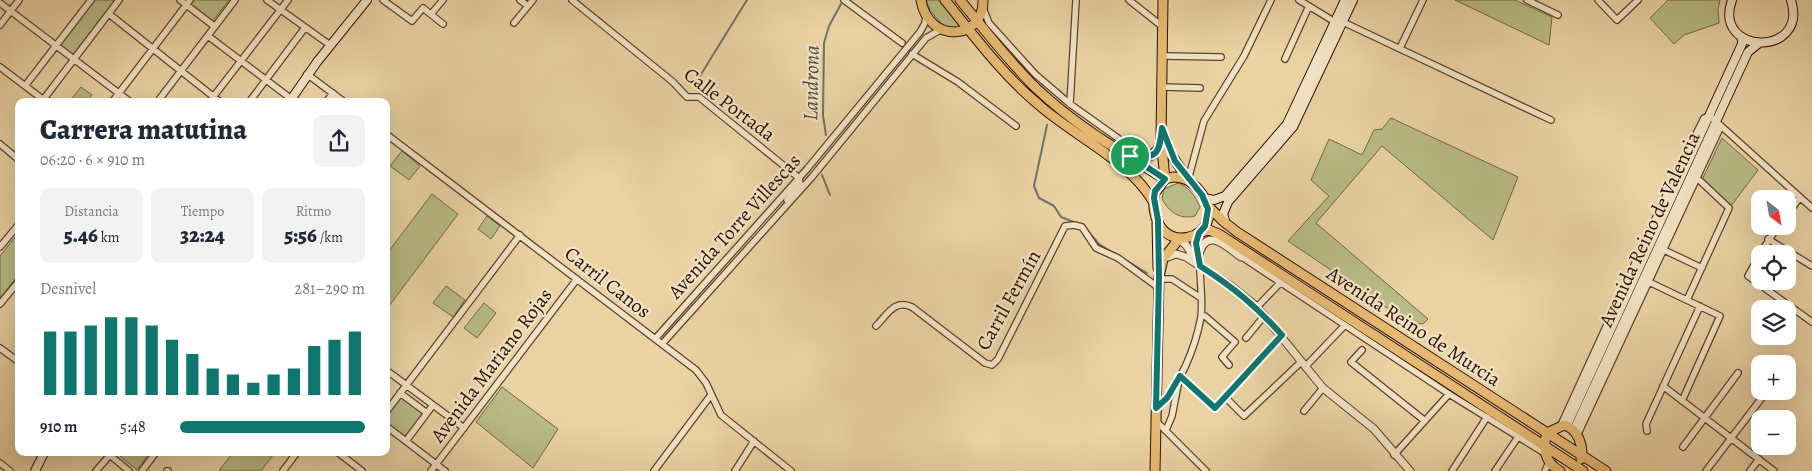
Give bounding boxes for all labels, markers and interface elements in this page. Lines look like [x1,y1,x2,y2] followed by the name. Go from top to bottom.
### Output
[796,45,826,121] water label: Landrona
[678,61,782,148] street label: Calle Portada
[40,111,247,149] text: Carrera matutina
[313,115,365,167] button: share
[1592,127,1707,332] street label: Avenida Reino de Valencia
[1109,135,1151,177] pin
[1116,142,1144,170] icon: arrive
[661,148,807,305] street label: Avenida Torre Villescas
[40,149,145,171] text: 06:20 · 6 × 910 m
[1751,190,1796,235] north arrow
[1751,190,1796,455] map controls
[64,202,119,221] text: Distancia
[181,202,224,221] text: Tiempo
[296,202,331,221] text: Ritmo
[64,221,98,249] text: 5.46
[180,221,225,249] text: 32:24
[284,221,317,249] text: 5:56
[98,228,119,247] text: km
[317,228,343,247] text: /km
[559,240,656,325] street label: Carril Canos
[970,245,1047,355] street label: Carril Fermín
[1751,245,1796,290] button: locate
[1321,259,1507,393] street label: Avenida Reino de Murcia
[40,278,96,300] text: Desnivel
[295,278,365,300] text: 281–290 m
[424,283,558,449] street label: Avenida Mariano Rojas
[1751,300,1796,345] button: layers
[1751,355,1796,400] button: +
[1751,410,1796,455] button: −
[40,416,77,438] text: 910 m
[120,416,146,438] text: 5:48

